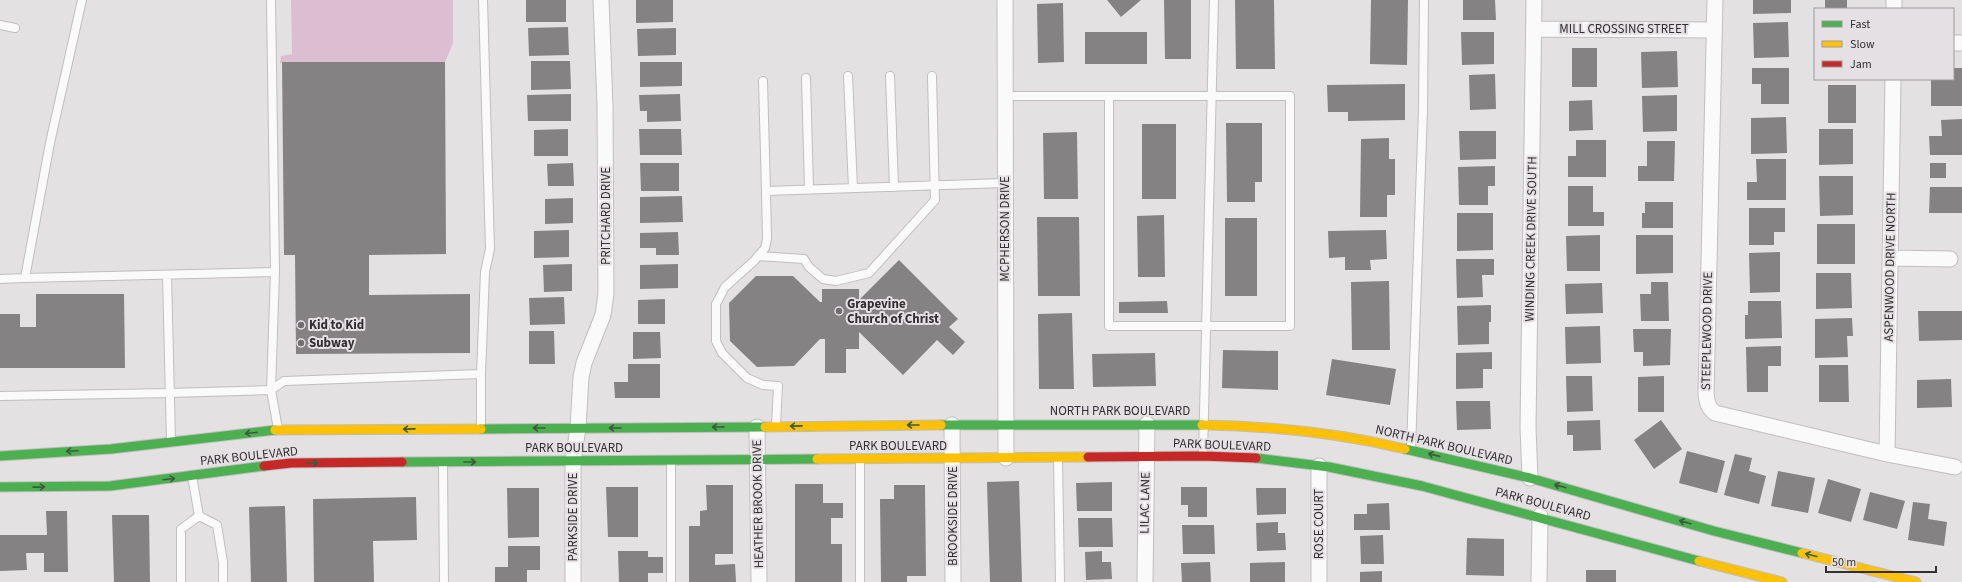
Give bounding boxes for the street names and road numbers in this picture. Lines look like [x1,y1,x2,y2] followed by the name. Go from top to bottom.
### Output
[1559,20,1689,38] street label: MILL CROSSING STREET
[1521,156,1541,322] street label: WINDING CREEK DRIVE SOUTH
[597,167,615,265] street label: PRITCHARD DRIVE
[996,176,1014,282] street label: MCPHERSON DRIVE
[1880,192,1900,342] street label: ASPENWOOD DRIVE NORTH
[1697,272,1717,390] street label: STEEPLEWOOD DRIVE
[1050,402,1190,420] street label: NORTH PARK BOULEVARD
[1374,420,1514,470] street label: NORTH PARK BOULEVARD
[1173,434,1271,456] street label: PARK BOULEVARD
[849,437,947,455] street label: PARK BOULEVARD
[525,439,623,457] street label: PARK BOULEVARD
[748,439,768,569] street label: HEATHER BROOK DRIVE
[199,442,299,470] street label: PARK BOULEVARD
[944,466,962,566] street label: BROOKSIDE DRIVE
[564,472,582,561] street label: PARKSIDE DRIVE
[1135,472,1155,534] street label: LILAC LANE
[1493,483,1593,525] street label: PARK BOULEVARD
[1310,489,1328,559] street label: ROSE COURT

